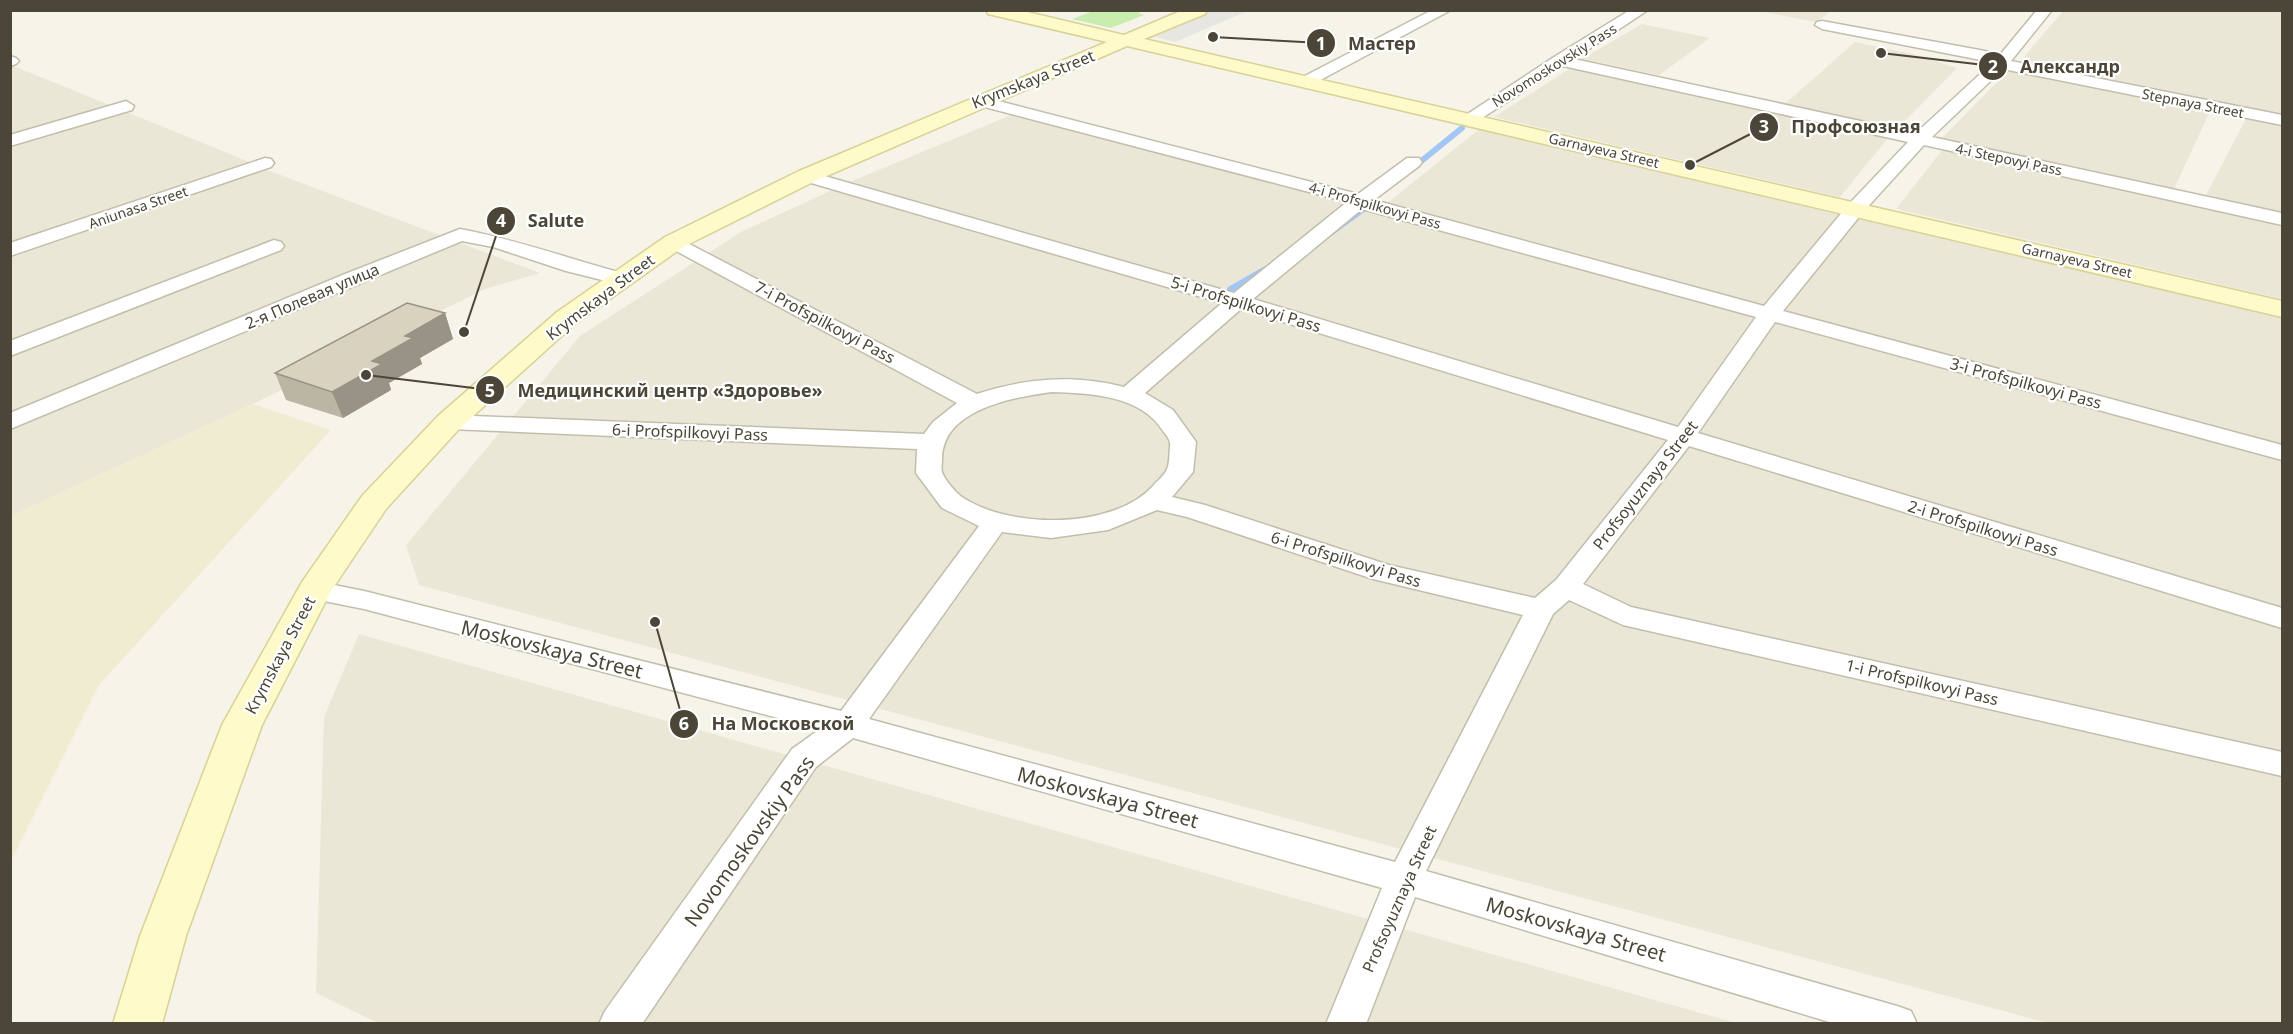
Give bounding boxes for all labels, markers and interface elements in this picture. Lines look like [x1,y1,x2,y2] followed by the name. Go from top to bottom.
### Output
[1488,19,1620,111] street label: Novomoskovskiy Pass
[1306,25,1428,61] callout: Мастер
[1316,31,1326,55] text: 1
[1348,31,1416,55] text: Мастер
[968,44,1098,114] street label: Krymskaya Street
[1978,48,2132,84] callout: Александр
[1988,54,1998,78] text: 2
[2020,54,2120,78] text: Александр
[2140,84,2246,122] street label: Stepnaya Street
[1749,109,1933,145] callout: Профсоюзная
[1759,114,1769,138] text: 3
[1791,114,1921,138] text: Профсоюзная
[1547,128,1661,172] street label: Garnayeva Street
[1954,138,2064,180] street label: 4-i Stepovyi Pass
[1307,177,1443,233] street label: 4-i Profspilkovyi Pass
[86,181,190,233] street label: Aniunasa Street
[486,203,596,239] callout: Salute
[496,208,506,232] text: 4
[528,208,584,232] text: Salute
[2020,238,2134,282] street label: Garnayeva Street
[541,249,659,345] street label: Krymskaya Street
[242,258,382,334] street label: 2-я Полевая улица
[1168,271,1324,337] street label: 5-i Profspilkovyi Pass
[751,276,899,368] street label: 7-i Profspilkovyi Pass
[1948,352,2104,414] street label: 3-i Profspilkovyi Pass
[475,372,835,408] callout: Медицинский центр «Здоровье»
[485,378,495,402] text: 5
[517,378,823,402] text: Медицинский центр «Здоровье»
[1588,416,1703,554] street label: Profsoyuznaya Street
[612,418,768,446] street label: 6-i Profspilkovyi Pass
[1905,495,2061,561] street label: 2-i Profspilkovyi Pass
[1268,526,1424,592] street label: 6-i Profspilkovyi Pass
[240,592,321,718] street label: Krymskaya Street
[458,613,646,685] street label: Moskovskaya Street
[1844,654,2000,710] street label: 1-i Profspilkovyi Pass
[669,706,866,742] callout: На Московской
[679,711,689,735] text: 6
[712,711,854,735] text: На Московской
[678,750,820,932] street label: Novomoskovskiy Pass
[1015,760,1201,834] street label: Moskovskaya Street
[1357,822,1441,976] street label: Profsoyuznaya Street
[1483,890,1669,968] street label: Moskovskaya Street

